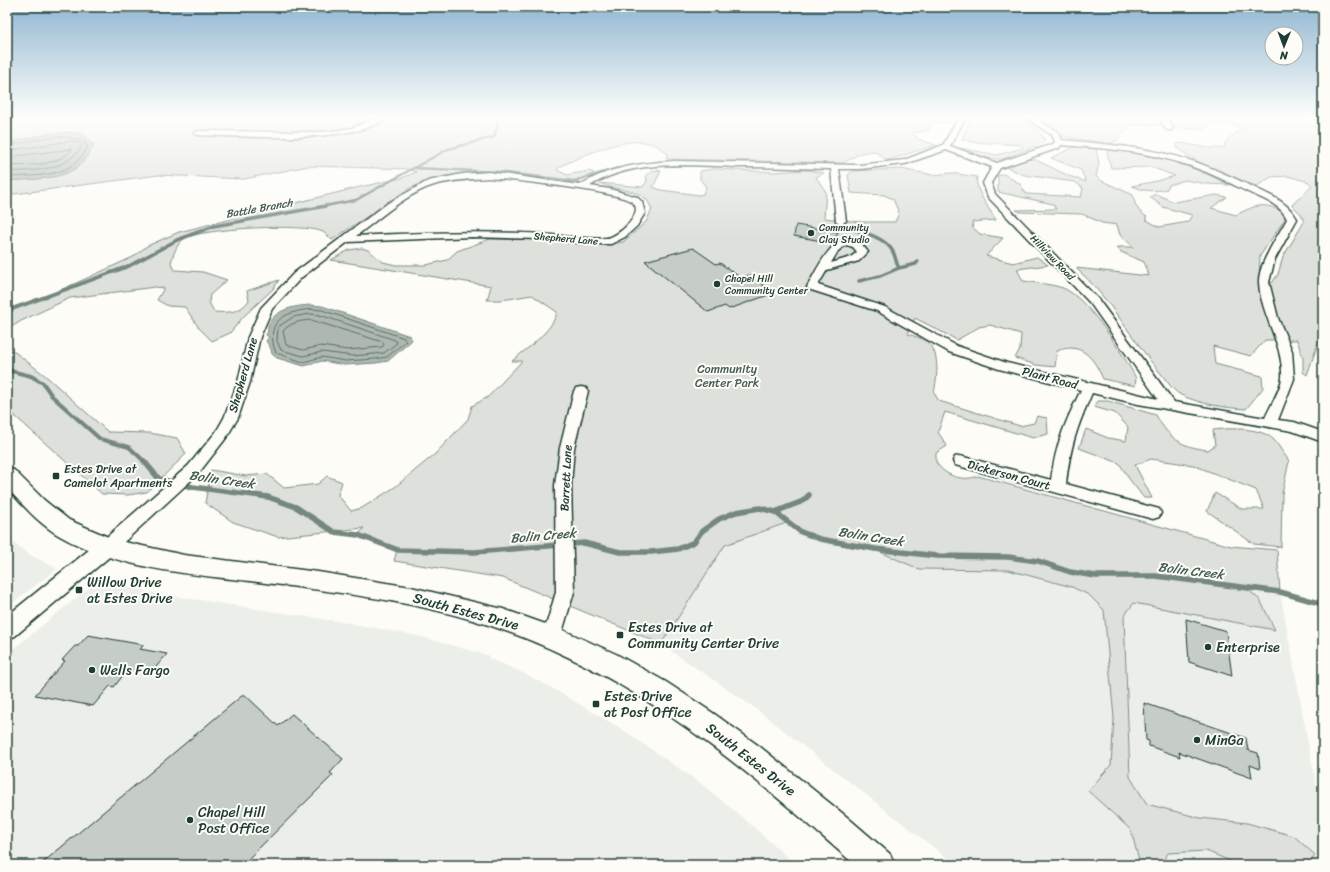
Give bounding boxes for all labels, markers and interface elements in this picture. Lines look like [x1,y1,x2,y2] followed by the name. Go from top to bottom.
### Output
[1264,26,1304,66] north arrow
[1279,46,1289,65] text: N
[224,193,295,224] water label: Battle Branch
[819,219,870,249] place label: Community Clay Studio
[533,227,599,251] street label: Shepherd Lane
[806,228,816,238] marker: Community Clay Studio
[1025,230,1080,286] street label: Hillview Road
[725,270,809,300] place label: Chapel Hill Community Center
[712,279,722,289] marker: Chapel Hill Community Center
[222,335,264,415] street label: Shepherd Lane
[695,358,760,394] park label: Community Center Park
[1020,360,1082,396] street label: Plant Road
[553,444,579,512] street label: Barrett Lane
[965,453,1053,497] street label: Dickerson Court
[64,458,173,494] place label: Estes Drive at Camelot Apartments
[188,464,258,496] water label: Bolin Creek
[51,471,61,481] marker: Estes Drive at Camelot Apartments
[837,520,907,553] water label: Bolin Creek
[509,521,579,550] water label: Bolin Creek
[1157,555,1227,586] water label: Bolin Creek
[87,570,173,611] place label: Willow Drive at Estes Drive
[74,585,84,595] marker: Willow Drive at Estes Drive
[410,585,522,638] street label: South Estes Drive
[628,615,779,656] place label: Estes Drive at Community Center Drive
[615,630,625,640] marker: Estes Drive at Community Center Drive
[1216,635,1280,660] place label: Enterprise
[1203,642,1213,652] marker: Enterprise
[100,658,170,683] place label: Wells Fargo
[87,665,97,675] marker: Wells Fargo
[604,684,692,725] place label: Estes Drive at Post Office
[591,699,601,709] marker: Estes Drive at Post Office
[700,716,801,803] street label: South Estes Drive
[1205,728,1245,753] place label: MinGa
[1192,735,1202,745] marker: MinGa
[198,800,269,841] place label: Chapel Hill Post Office
[185,815,195,825] marker: Chapel Hill Post Office

